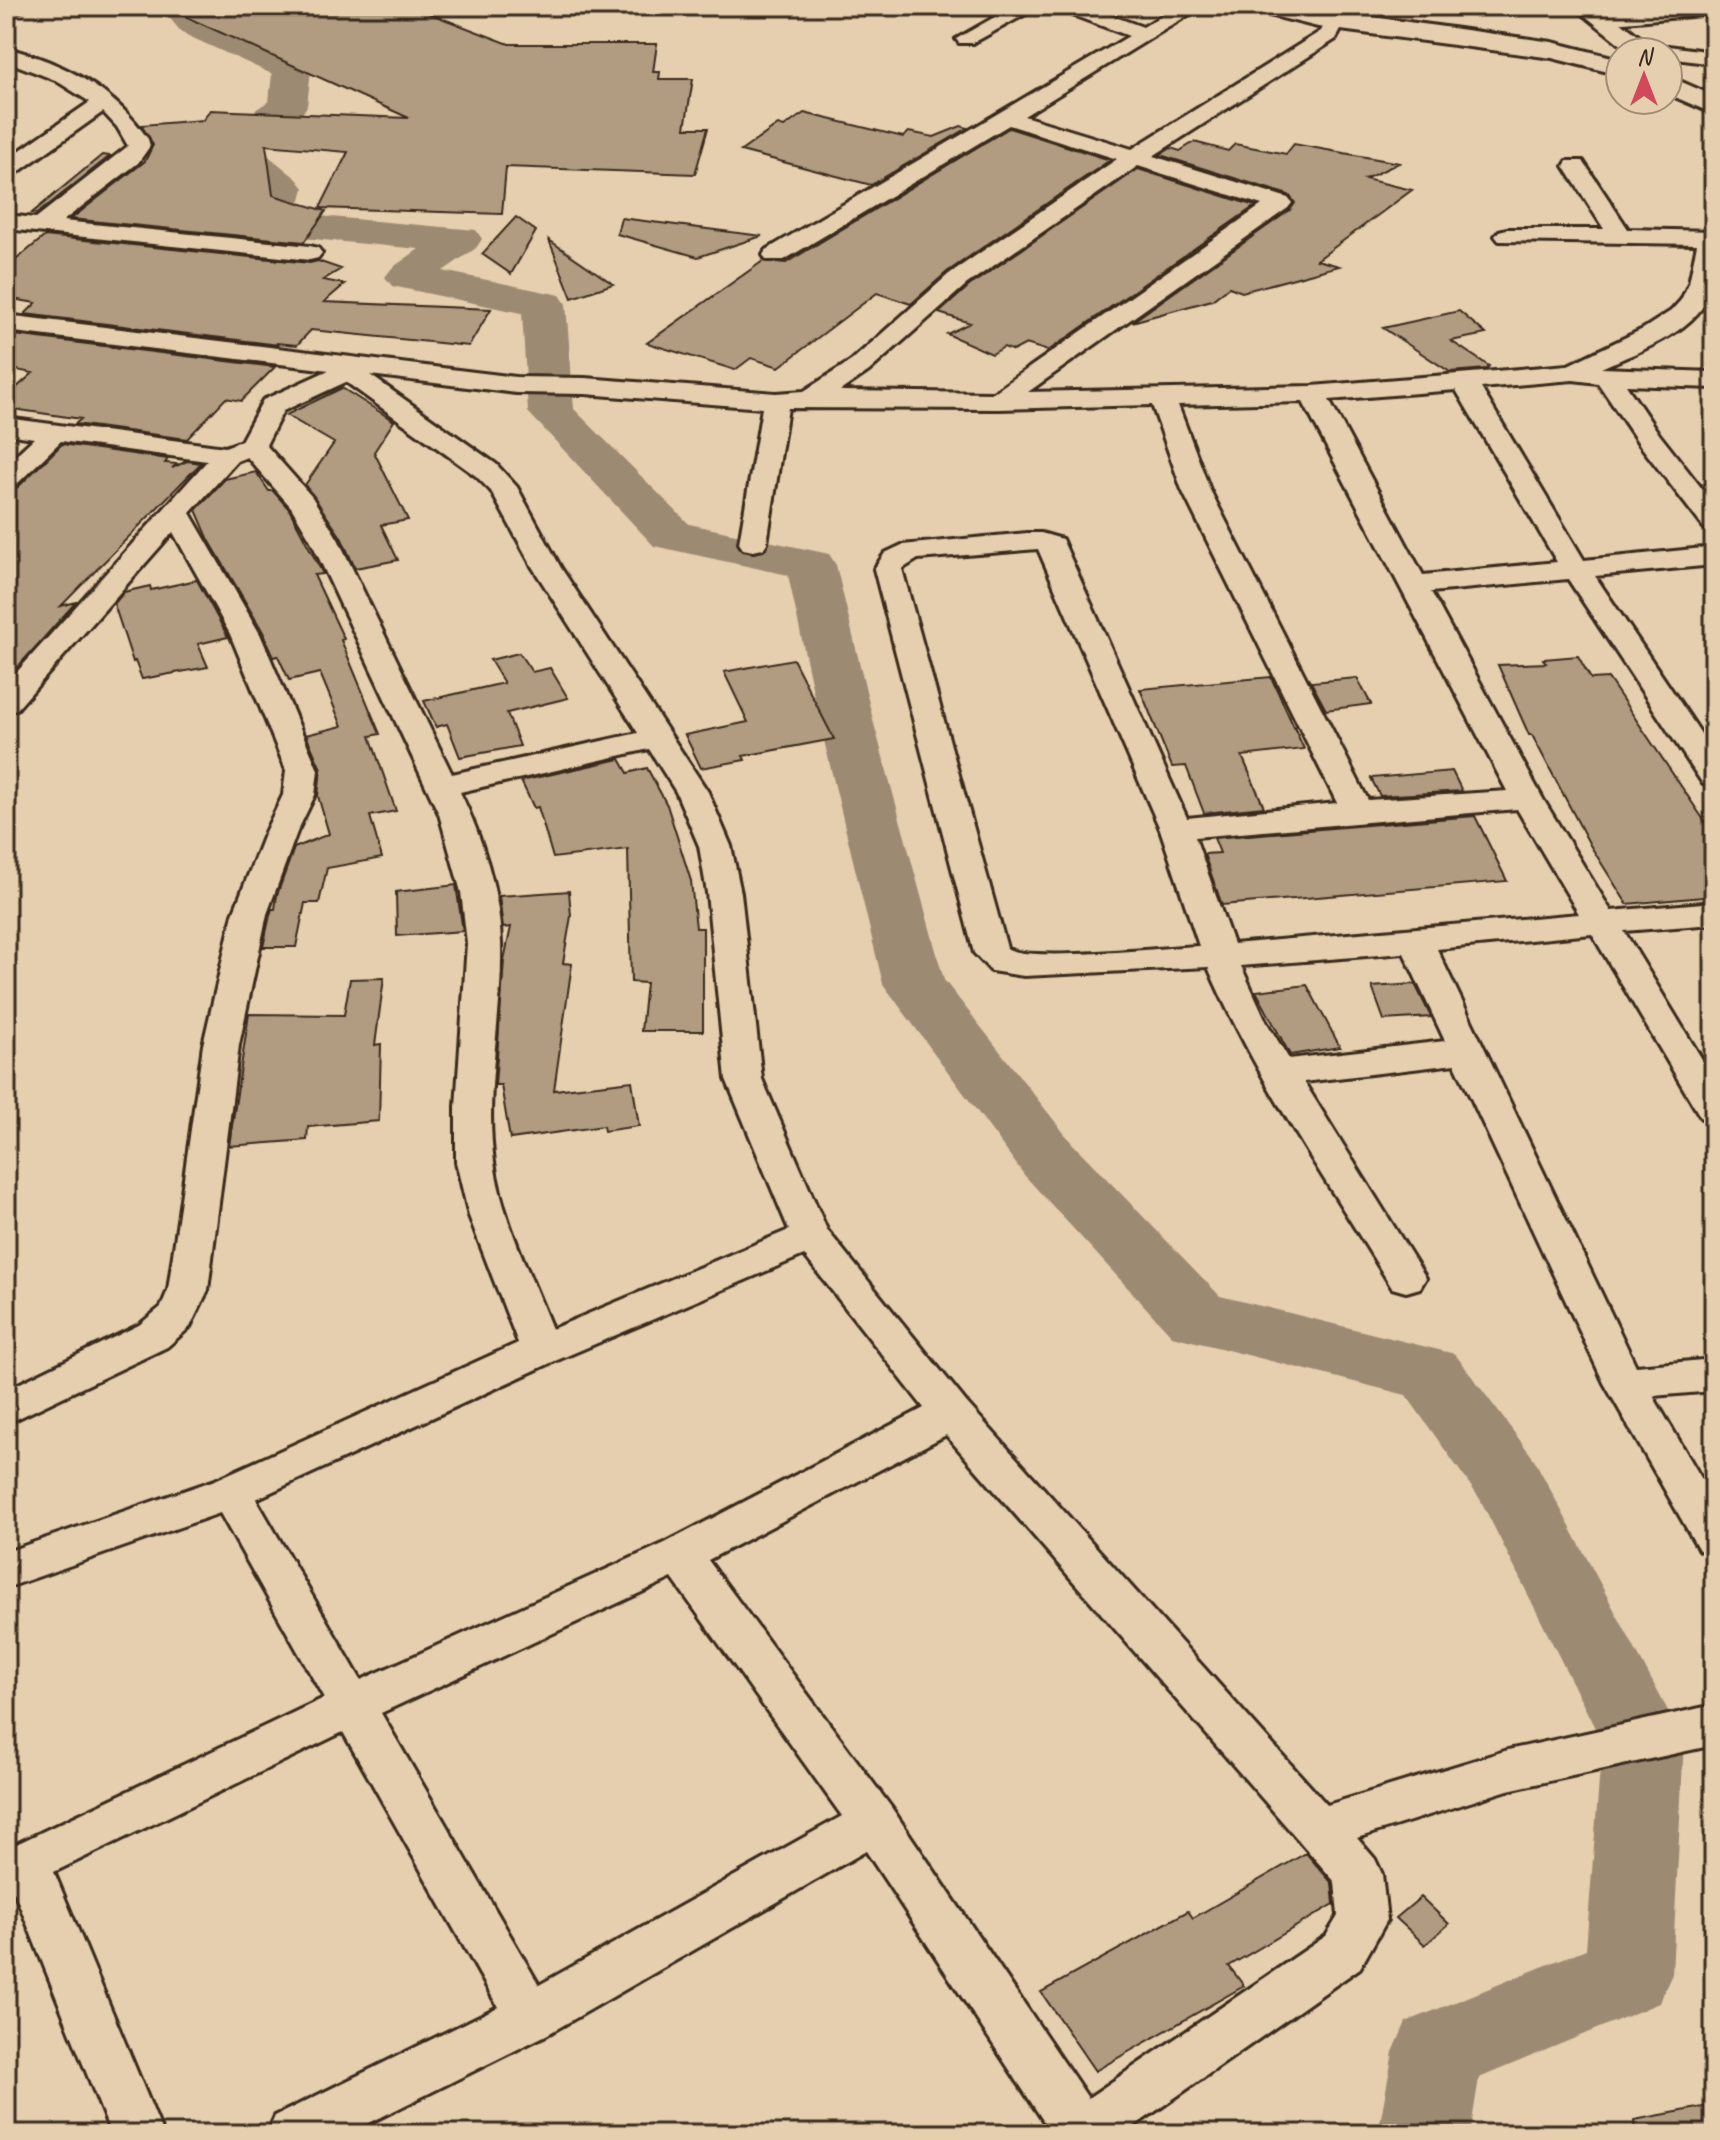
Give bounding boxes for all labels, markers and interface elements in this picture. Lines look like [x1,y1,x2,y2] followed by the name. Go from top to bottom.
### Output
[1604,36,1684,116] north arrow
[1637,43,1654,71] text: N

